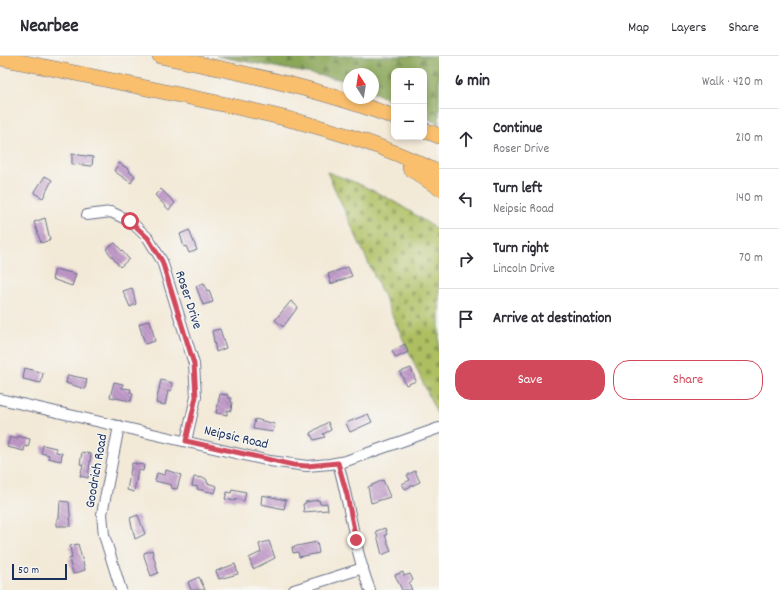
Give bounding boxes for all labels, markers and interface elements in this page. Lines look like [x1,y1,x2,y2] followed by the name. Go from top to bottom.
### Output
[20,14,79,41] text: Nearbee
[628,18,649,38] text: Map
[671,18,706,38] text: Layers
[728,18,759,38] text: Share
[343,68,379,104] north arrow
[391,68,427,140] map controls
[391,68,427,104] button: +
[455,70,490,94] text: 6 min
[702,73,763,92] text: Walk · 420 m
[391,104,427,140] button: −
[493,118,542,140] text: Continue
[455,128,477,150] icon: ahead
[735,129,763,148] text: 210 m
[493,140,549,159] text: Roser Drive
[493,178,542,200] text: Turn left
[455,188,477,210] icon: left
[736,189,763,208] text: 140 m
[493,200,554,219] text: Neipsic Road
[121,212,139,230] route start
[493,238,549,260] text: Turn right
[455,248,477,270] icon: right
[739,249,763,268] text: 70 m
[493,260,555,279] text: Lincoln Drive
[169,268,207,332] street label: Roser Drive
[455,308,477,330] icon: arrive
[493,308,611,330] text: Arrive at destination
[455,360,605,400] button: Save
[613,360,763,400] button: Share
[202,421,270,455] street label: Neipsic Road
[81,432,113,510] street label: Goodrich Road
[347,531,365,549] route end
[12,562,67,581] scale bar
[18,563,39,579] text: 50 m

